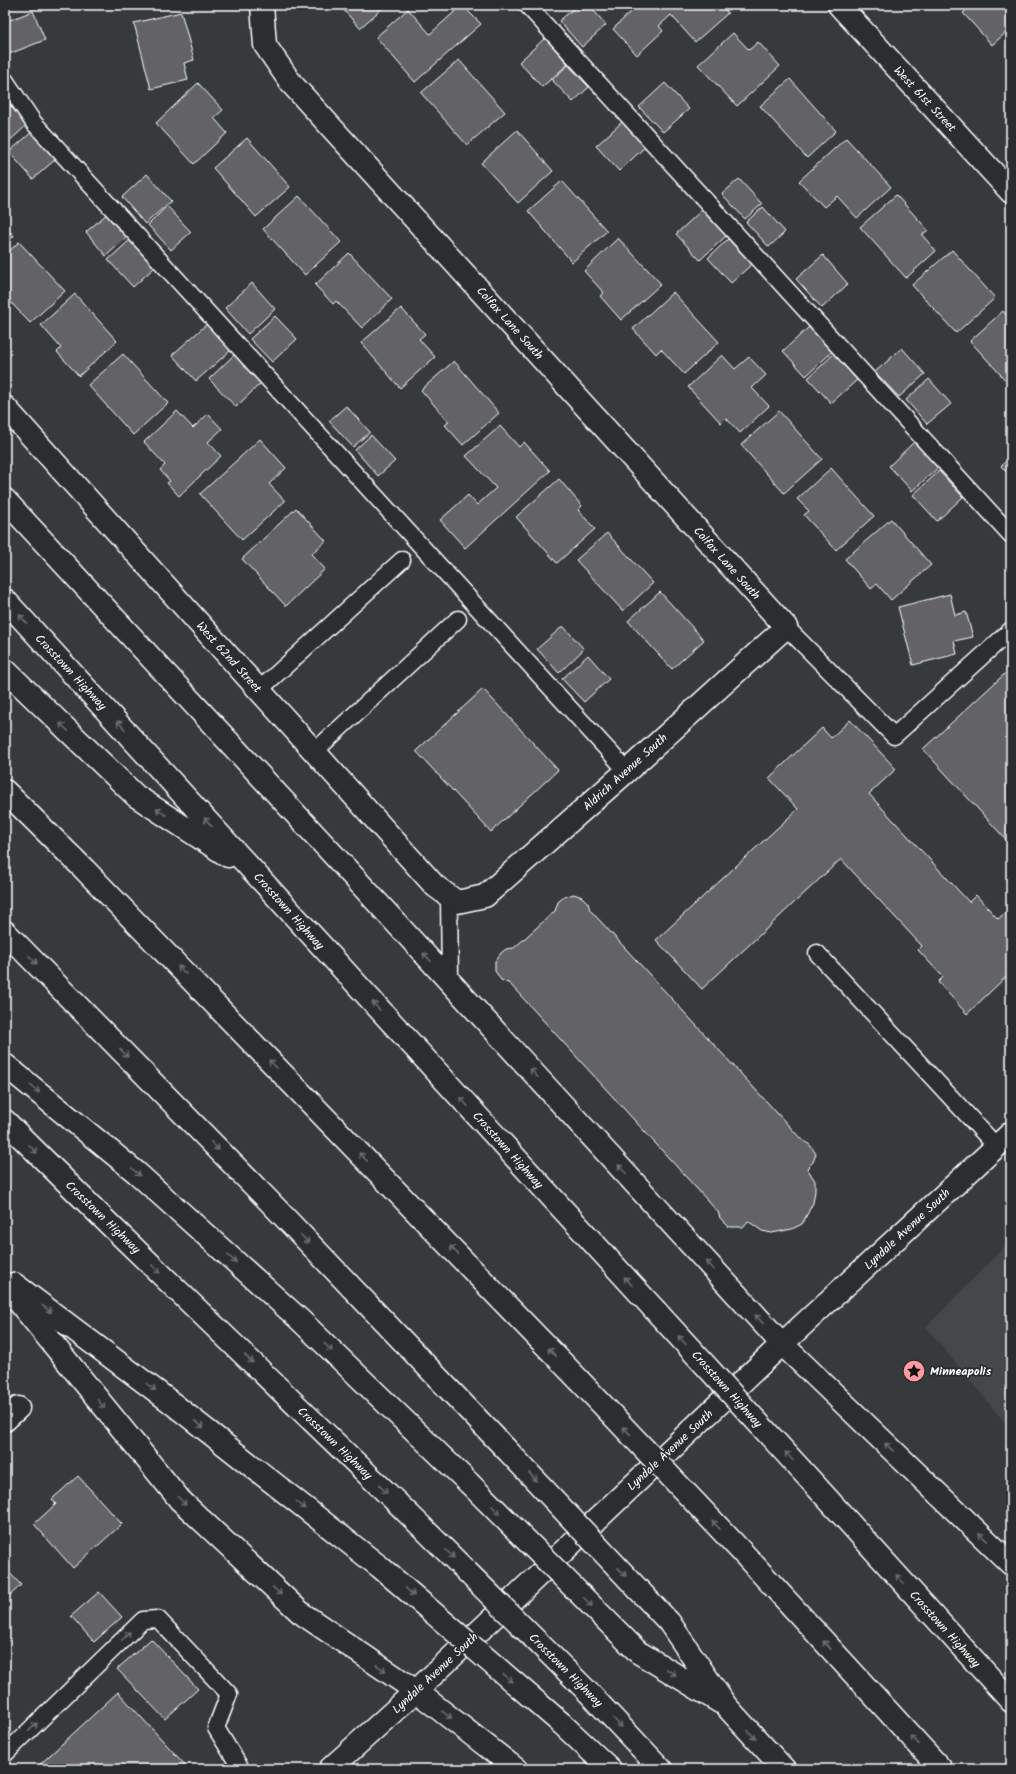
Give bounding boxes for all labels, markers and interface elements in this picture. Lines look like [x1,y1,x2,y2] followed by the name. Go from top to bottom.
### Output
[889,62,961,137] street label: West 61st Street
[471,282,548,364] street label: Colfax Lane South
[688,522,765,604] street label: Colfax Lane South
[19,615,28,625] one-way arrow
[191,617,266,698] street label: West 62nd Street
[30,630,111,715] street label: Crosstown Highway
[116,720,125,730] one-way arrow
[59,722,69,732] one-way arrow
[579,729,672,816] street label: Aldrich Avenue South
[156,808,167,816] one-way arrow
[203,816,212,827] one-way arrow
[249,868,329,955] street label: Crosstown Highway
[423,952,432,962] one-way arrow
[28,955,37,965] one-way arrow
[177,965,187,975] one-way arrow
[372,1001,381,1012] one-way arrow
[119,1048,129,1058] one-way arrow
[268,1058,277,1069] one-way arrow
[530,1069,539,1079] one-way arrow
[30,1085,41,1094] one-way arrow
[460,1097,469,1107] one-way arrow
[468,1107,548,1194] street label: Crosstown Highway
[210,1141,220,1151] one-way arrow
[28,1144,38,1154] one-way arrow
[358,1152,368,1162] one-way arrow
[617,1164,627,1174] one-way arrow
[130,1167,141,1176] one-way arrow
[61,1176,145,1259] street label: Crosstown Highway
[860,1184,955,1275] street label: Lyndale Avenue South
[300,1234,310,1244] one-way arrow
[449,1245,459,1255] one-way arrow
[227,1254,237,1264] one-way arrow
[705,1260,714,1270] one-way arrow
[151,1264,161,1274] one-way arrow
[623,1276,632,1286] one-way arrow
[42,1304,53,1313] one-way arrow
[754,1314,764,1324] one-way arrow
[677,1335,687,1345] one-way arrow
[323,1342,333,1352] one-way arrow
[687,1346,767,1433] street label: Crosstown Highway
[547,1347,557,1357] one-way arrow
[244,1354,254,1364] one-way arrow
[901,1358,927,1384] place icon: Minneapolis
[930,1362,992,1381] place label: Minneapolis
[146,1383,157,1391] one-way arrow
[97,1398,106,1409] one-way arrow
[293,1402,377,1485] street label: Crosstown Highway
[623,1405,718,1496] street label: Lyndale Avenue South
[194,1420,205,1428] one-way arrow
[623,1426,632,1436] one-way arrow
[884,1442,894,1452] one-way arrow
[784,1451,793,1462] one-way arrow
[528,1472,537,1482] one-way arrow
[378,1484,388,1493] one-way arrow
[177,1496,187,1506] one-way arrow
[296,1500,307,1509] one-way arrow
[491,1505,501,1515] one-way arrow
[711,1520,721,1530] one-way arrow
[978,1532,988,1541] one-way arrow
[445,1549,455,1559] one-way arrow
[617,1567,626,1577] one-way arrow
[895,1574,905,1584] one-way arrow
[272,1586,282,1595] one-way arrow
[905,1586,985,1673] street label: Crosstown Highway
[404,1588,415,1597] one-way arrow
[583,1597,593,1607] one-way arrow
[388,1628,483,1719] street label: Lyndale Avenue South
[524,1629,607,1712] street label: Crosstown Highway
[121,1631,131,1641] one-way arrow
[822,1639,831,1650] one-way arrow
[375,1664,386,1672] one-way arrow
[665,1669,677,1677] one-way arrow
[503,1673,513,1682] one-way arrow
[441,1711,452,1719] one-way arrow
[613,1718,623,1728] one-way arrow
[28,1722,38,1732] one-way arrow
[748,1729,757,1740] one-way arrow
[910,1735,919,1745] one-way arrow

